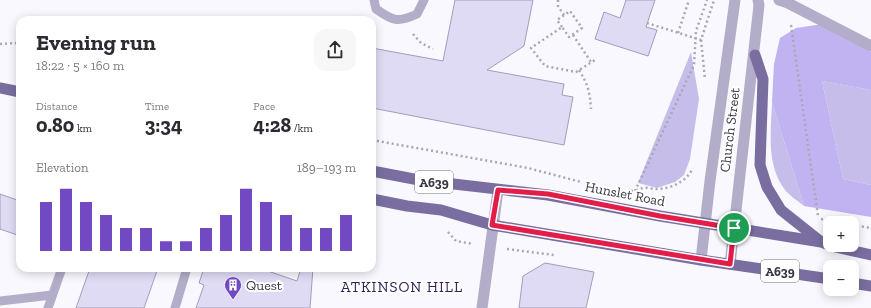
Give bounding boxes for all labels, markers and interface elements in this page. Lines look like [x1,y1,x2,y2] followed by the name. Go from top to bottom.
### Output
[36,29,156,56] text: Evening run
[314,29,356,71] button: share
[36,58,124,73] text: 18:22 · 5 × 160 m
[716,86,744,173] street label: Church Street
[36,100,78,113] text: Distance
[145,100,169,113] text: Time
[253,100,275,113] text: Pace
[36,113,74,137] text: 0.80
[145,113,182,137] text: 3:34
[253,113,291,137] text: 4:28
[74,122,92,135] text: km
[291,122,313,135] text: /km
[36,160,88,175] text: Elevation
[297,160,356,175] text: 189–193 m
[415,171,453,193] road number: A639
[584,178,667,210] street label: Hunslet Road
[717,211,751,245] pin
[823,216,859,296] map controls
[823,216,859,252] button: +
[723,217,745,239] icon: arrive
[761,260,799,282] road number: A639
[823,260,859,296] button: −
[223,275,243,300] building icon: Quest
[246,277,283,294] place label: Quest
[341,278,463,296] district label: ATKINSON HILL

